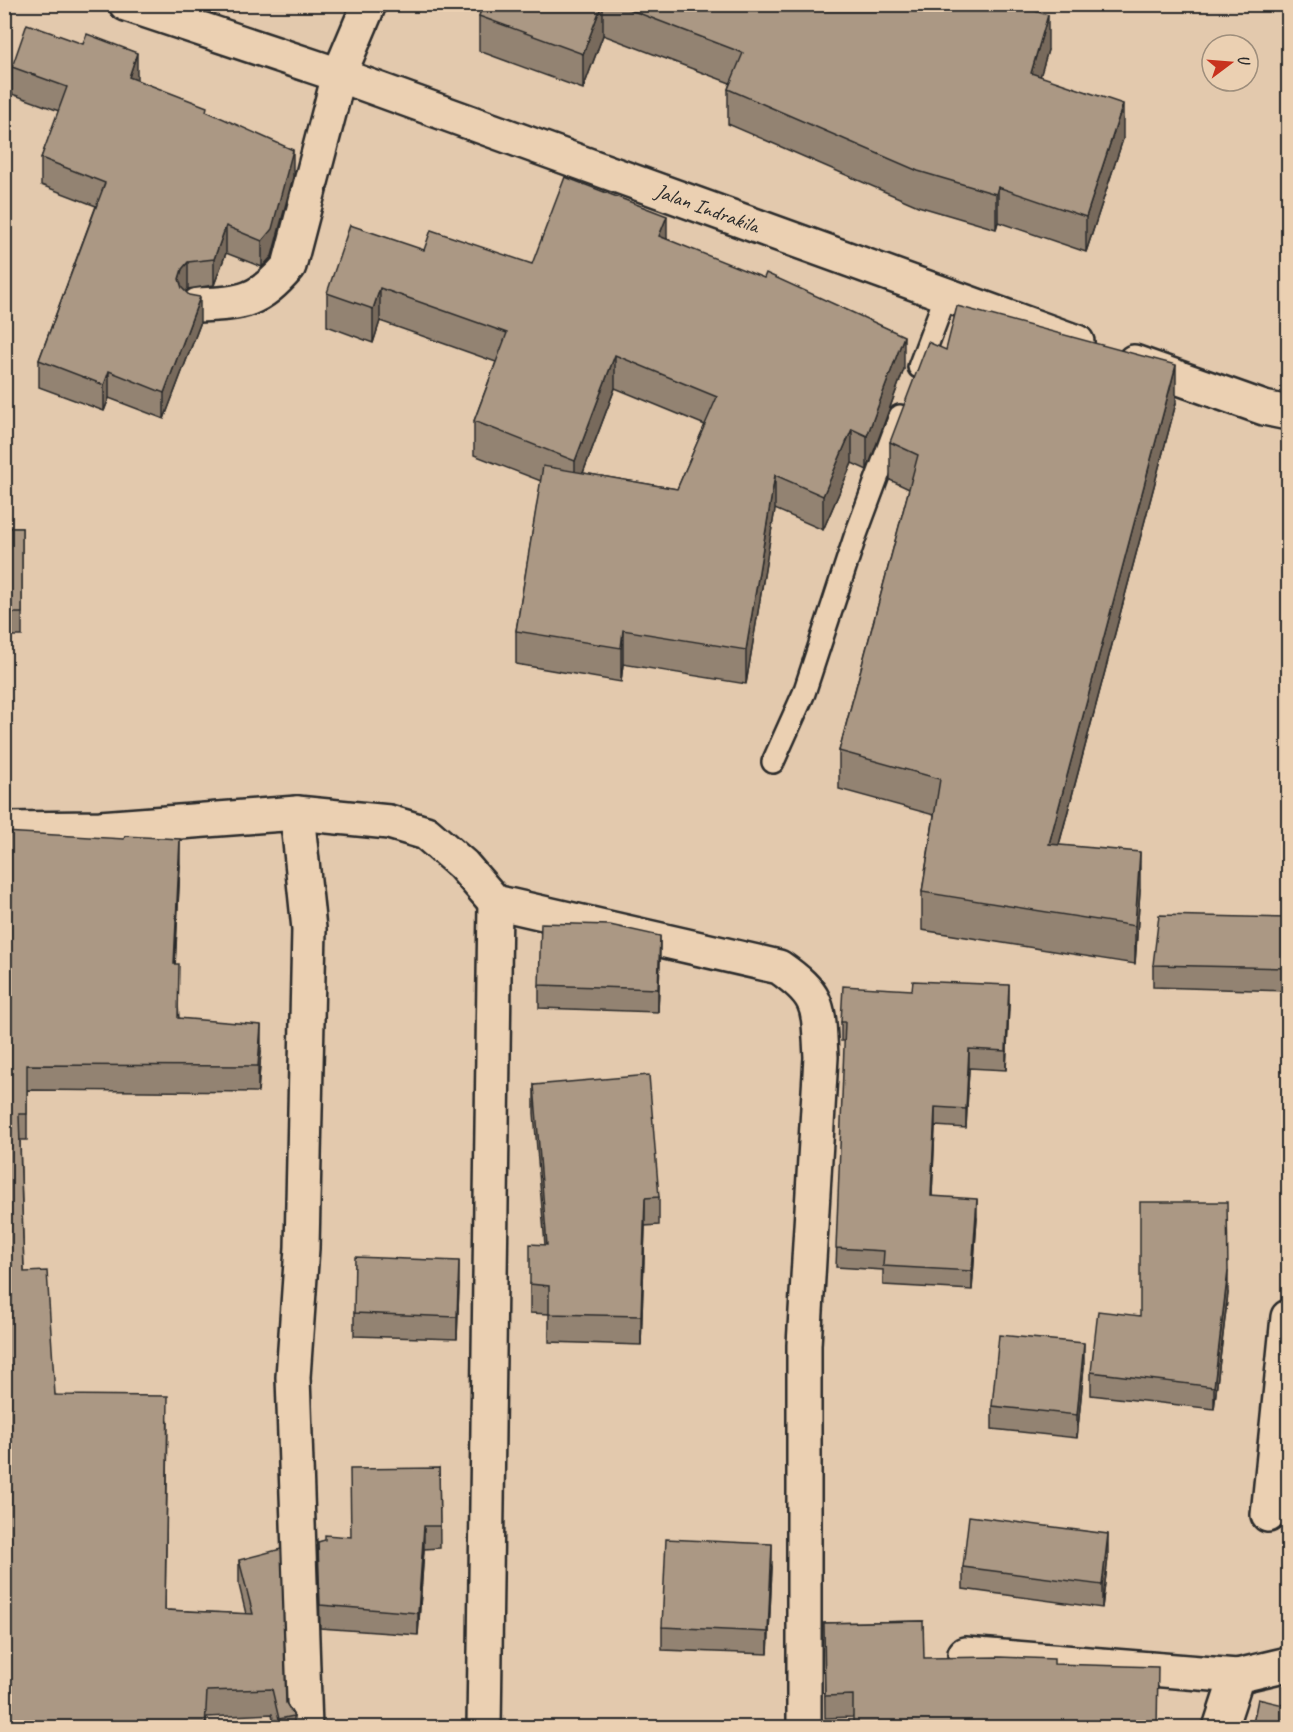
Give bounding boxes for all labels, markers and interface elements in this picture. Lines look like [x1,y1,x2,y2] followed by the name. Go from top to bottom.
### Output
[1200,33,1260,93] north arrow
[1233,53,1255,69] text: U
[651,177,765,240] street label: Jalan Indrakila

